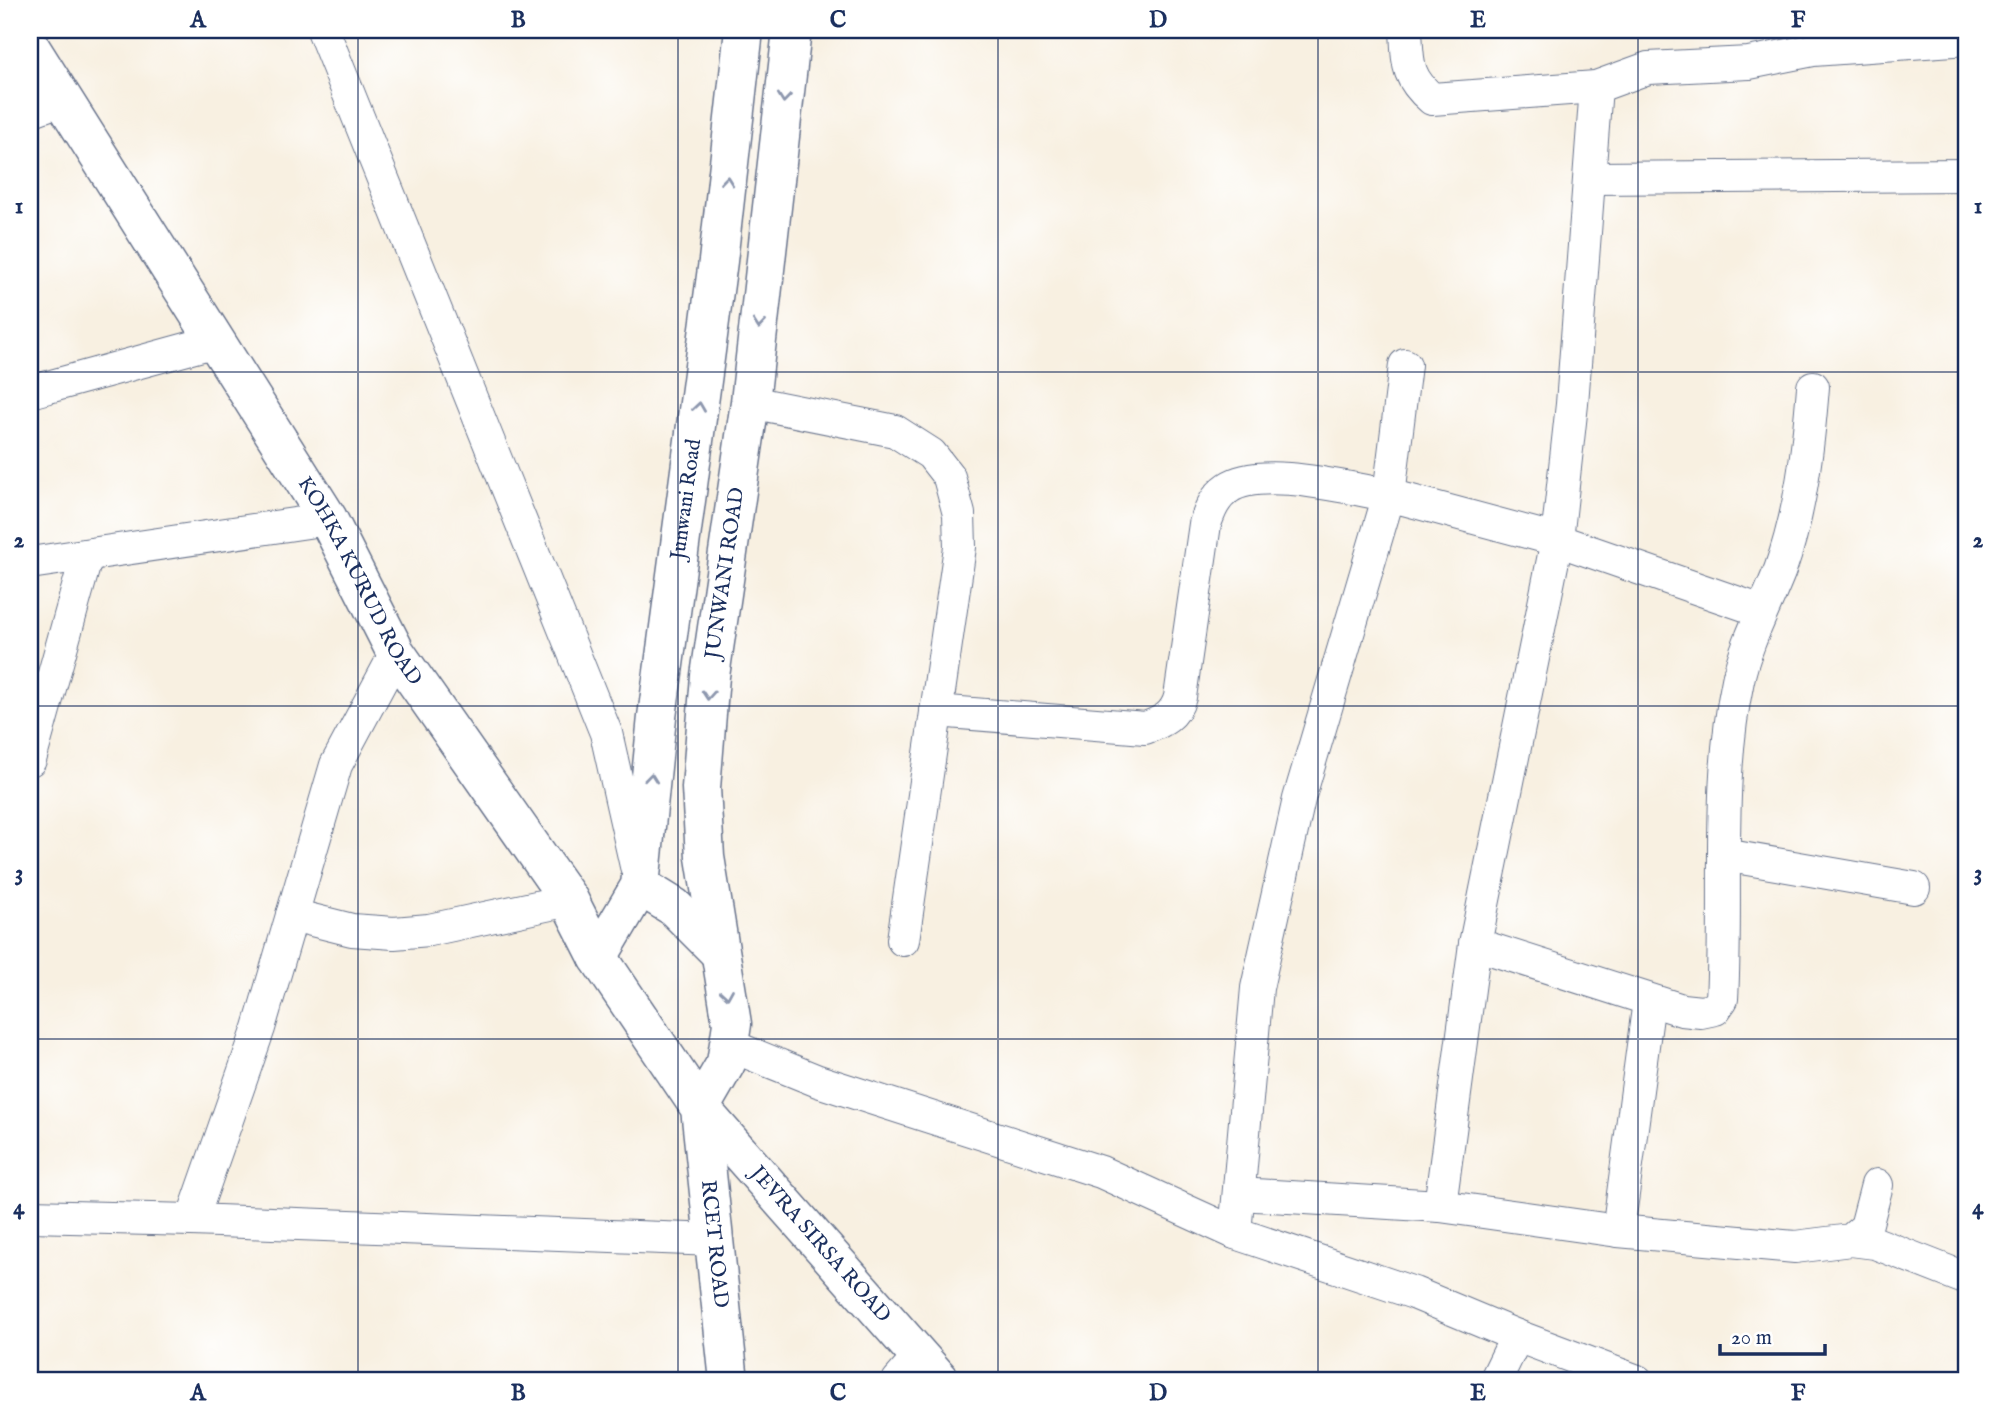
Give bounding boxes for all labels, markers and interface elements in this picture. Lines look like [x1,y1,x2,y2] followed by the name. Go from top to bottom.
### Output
[189,6,207,35] text: A
[510,6,526,35] text: B
[830,6,847,35] text: C
[1149,6,1167,35] text: D
[1470,6,1486,35] text: E
[1791,6,1806,35] text: F
[777,92,792,103] one-way arrow
[719,175,734,186] one-way arrow
[15,192,23,221] text: 1
[1974,192,1982,221] text: 1
[751,318,766,329] one-way arrow
[691,401,706,413] one-way arrow
[664,436,708,563] street label: Junwani Road
[291,472,428,691] street label: KOHKA KURUD ROAD
[699,486,751,663] street label: JUNWANI ROAD
[14,526,25,555] text: 2
[1973,526,1984,555] text: 2
[701,689,716,700] one-way arrow
[643,773,658,784] one-way arrow
[15,859,23,888] text: 3
[1974,859,1982,888] text: 3
[719,988,734,999] one-way arrow
[743,1159,897,1328] street label: JEVRA SIRSA ROAD
[694,1179,735,1309] street label: RCET ROAD
[13,1193,25,1222] text: 4
[1972,1193,1984,1222] text: 4
[1720,1313,1826,1357] scale bar
[1731,1325,1772,1352] text: 20 m
[189,1379,207,1408] text: A
[510,1379,526,1408] text: B
[830,1379,847,1408] text: C
[1149,1379,1167,1408] text: D
[1470,1379,1486,1408] text: E
[1791,1379,1806,1408] text: F

